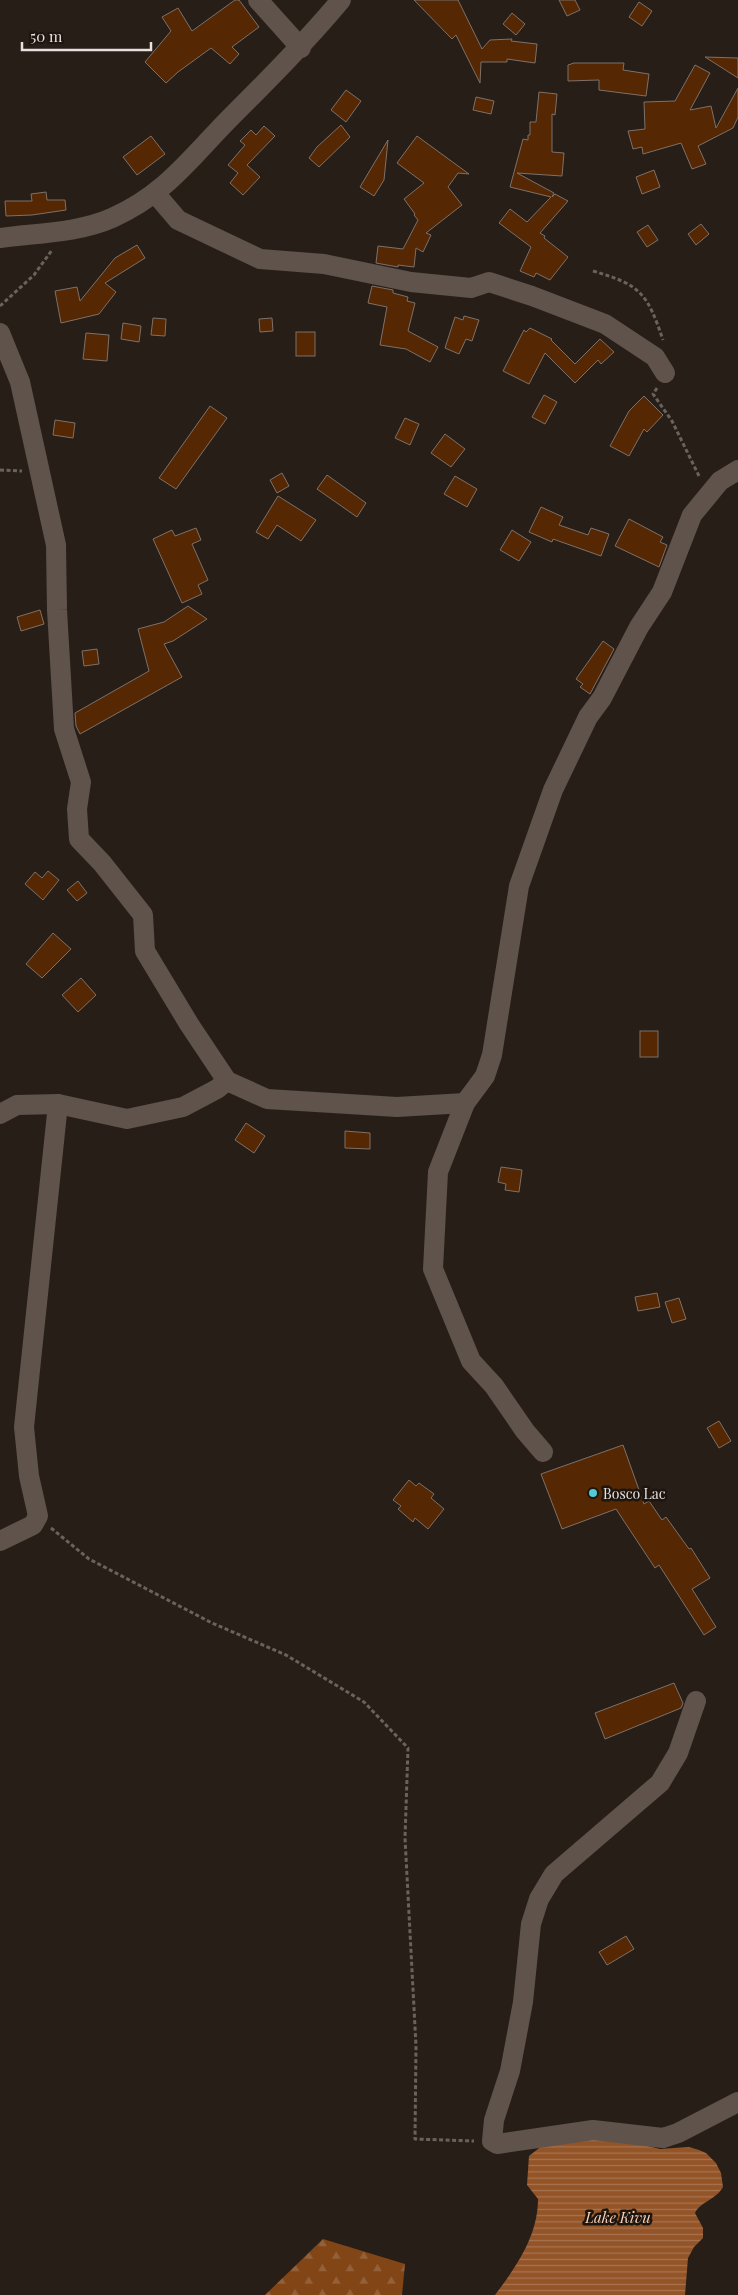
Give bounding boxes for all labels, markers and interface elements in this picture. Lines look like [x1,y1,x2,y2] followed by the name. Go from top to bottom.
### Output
[22,20,151,52] scale bar
[30,26,63,46] text: 50 m
[603,1484,666,1503] place label: Bosco Lac
[587,1487,599,1499] marker: Bosco Lac
[584,2207,651,2227] water label: Lake Kivu

